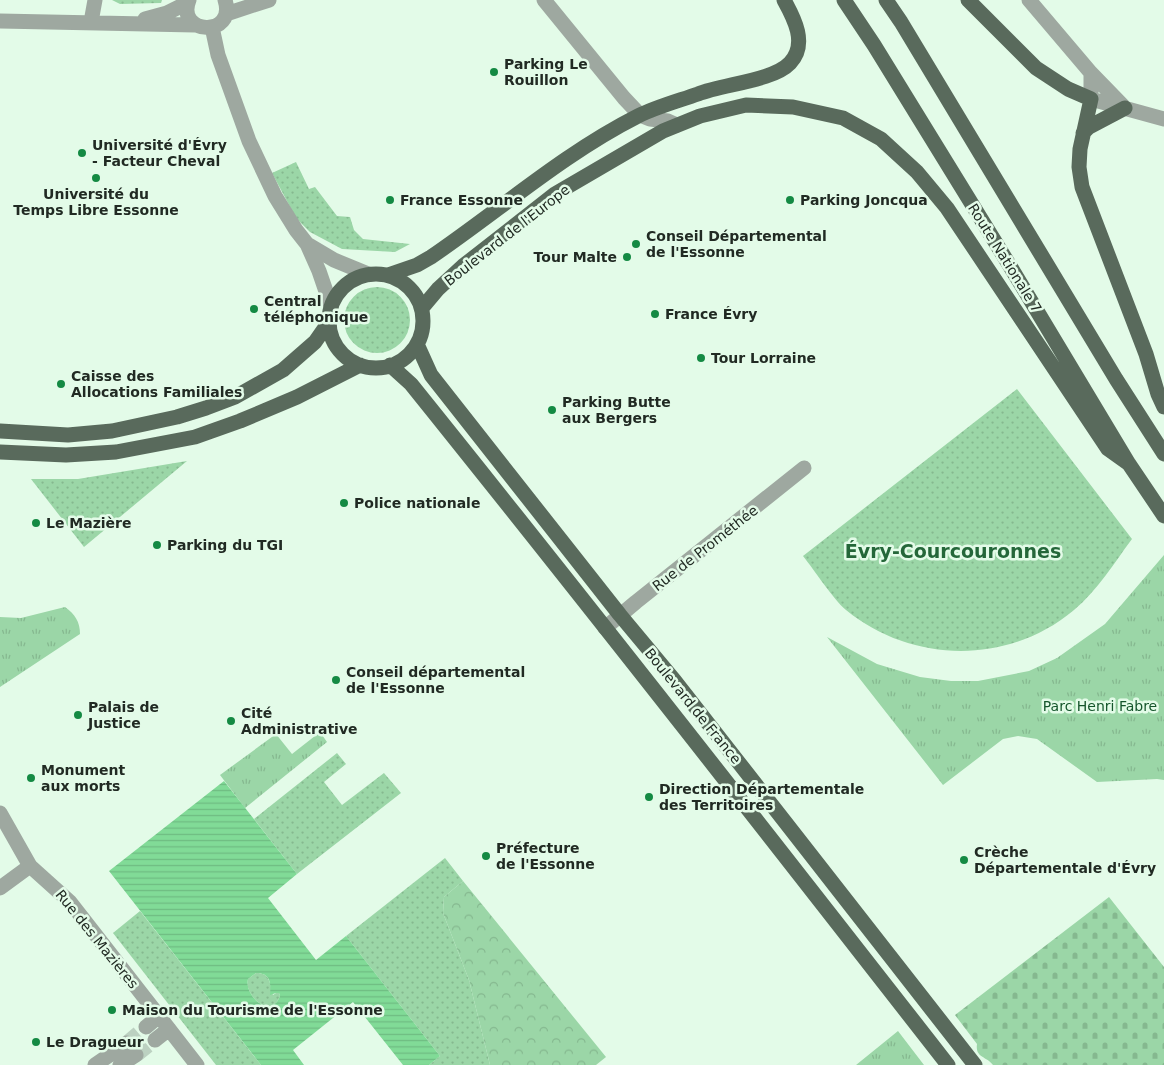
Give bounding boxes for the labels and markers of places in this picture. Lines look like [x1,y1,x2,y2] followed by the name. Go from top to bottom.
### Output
[504,56,588,88] place label: Parking Le Rouillon
[488,66,500,78] marker: Parking Le Rouillon
[92,137,227,169] place label: Université d'Évry - Facteur Cheval
[76,147,88,159] marker: Université d'Évry - Facteur Cheval
[90,172,102,184] marker: Université du Temps Libre Essonne
[13,186,179,218] place label: Université du Temps Libre Essonne
[400,192,523,208] place label: France Essonne
[800,192,928,208] place label: Parking Joncqua
[384,194,396,206] marker: France Essonne
[784,194,796,206] marker: Parking Joncqua
[646,228,827,260] place label: Conseil Départemental de l'Essonne
[630,238,642,250] marker: Conseil Départemental de l'Essonne
[534,249,617,265] place label: Tour Malte
[621,251,633,263] marker: Tour Malte
[264,293,368,325] place label: Central téléphonique
[248,303,260,315] marker: Central téléphonique
[665,306,757,322] place label: France Évry
[649,308,661,320] marker: France Évry
[711,350,816,366] place label: Tour Lorraine
[695,352,707,364] marker: Tour Lorraine
[71,368,242,400] place label: Caisse des Allocations Familiales
[55,378,67,390] marker: Caisse des Allocations Familiales
[562,394,671,426] place label: Parking Butte aux Bergers
[546,404,558,416] marker: Parking Butte aux Bergers
[354,495,480,511] place label: Police nationale
[338,497,350,509] marker: Police nationale
[46,515,132,531] place label: Le Mazière
[30,517,42,529] marker: Le Mazière
[167,537,283,553] place label: Parking du TGI
[151,539,163,551] marker: Parking du TGI
[346,664,525,696] place label: Conseil départemental de l'Essonne
[330,674,342,686] marker: Conseil départemental de l'Essonne
[87,699,159,731] place label: Palais de Justice
[241,705,358,737] place label: Cité Administrative
[72,709,84,721] marker: Palais de Justice
[225,715,237,727] marker: Cité Administrative
[41,762,126,794] place label: Monument aux morts
[25,772,37,784] marker: Monument aux morts
[659,781,864,813] place label: Direction Départementale des Territoires
[643,791,655,803] marker: Direction Départementale des Territoires
[496,840,595,872] place label: Préfecture de l'Essonne
[974,844,1156,876] place label: Crèche Départementale d'Évry
[480,850,492,862] marker: Préfecture de l'Essonne
[958,854,970,866] marker: Crèche Départementale d'Évry
[122,1002,383,1018] place label: Maison du Tourisme de l'Essonne
[106,1004,118,1016] marker: Maison du Tourisme de l'Essonne
[46,1034,144,1050] place label: Le Dragueur
[30,1036,42,1048] marker: Le Dragueur

